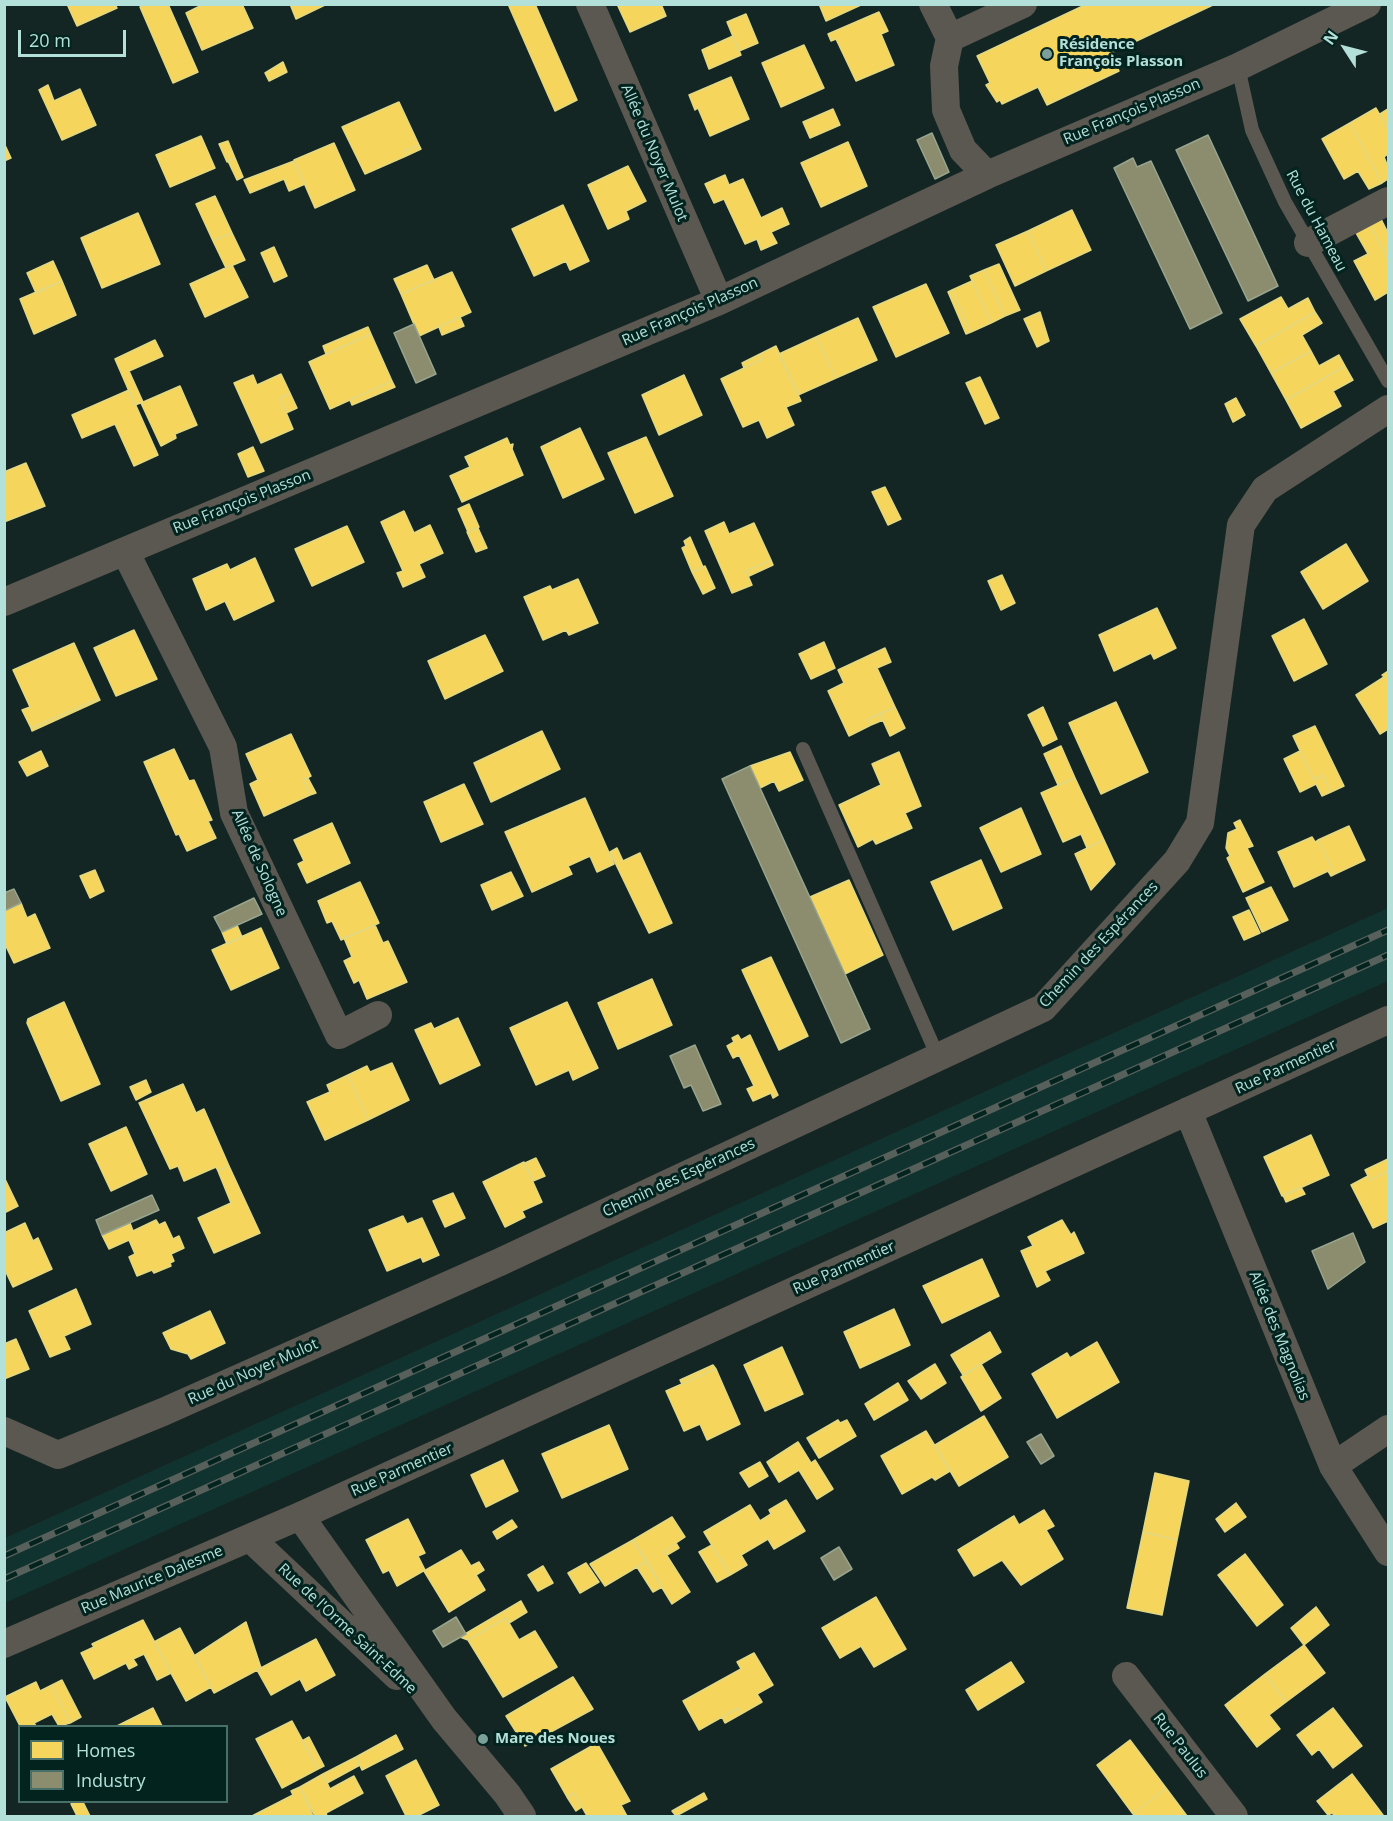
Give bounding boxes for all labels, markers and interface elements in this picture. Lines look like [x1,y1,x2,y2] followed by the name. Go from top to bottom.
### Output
[21,18,129,56] scale bar
[1315,18,1375,78] north arrow
[1318,26,1343,49] text: N
[29,28,71,52] text: 20 m
[1059,36,1183,71] place label: Résidence François Plasson
[1040,47,1054,61] marker: Résidence François Plasson
[1061,75,1203,149] street label: Rue François Plasson
[617,82,691,224] street label: Allée du Noyer Mulot
[1282,167,1350,275] street label: Rue du Hameau
[619,274,761,350] street label: Rue François Plasson
[171,466,313,538] street label: Rue François Plasson
[227,807,291,919] street label: Allée de Sologne
[1036,878,1162,1012] street label: Chemin des Espérances
[1233,1036,1339,1098] street label: Rue Parmentier
[600,1135,758,1221] street label: Chemin des Espérances
[790,1238,898,1298] street label: Rue Parmentier
[1245,1269,1313,1403] street label: Allée des Magnolias
[185,1335,321,1409] street label: Rue du Noyer Mulot
[348,1440,456,1500] street label: Rue Parmentier
[78,1542,226,1618] street label: Rue Maurice Dalesme
[274,1560,420,1698] street label: Rue de l'Orme Saint-Edme
[1149,1710,1211,1782] street label: Rue Paulus
[18,1725,228,1803] legend
[495,1730,615,1748] place label: Mare des Noues
[476,1732,490,1746] marker: Mare des Noues
[76,1738,135,1762] text: Homes
[76,1768,146,1792] text: Industry

